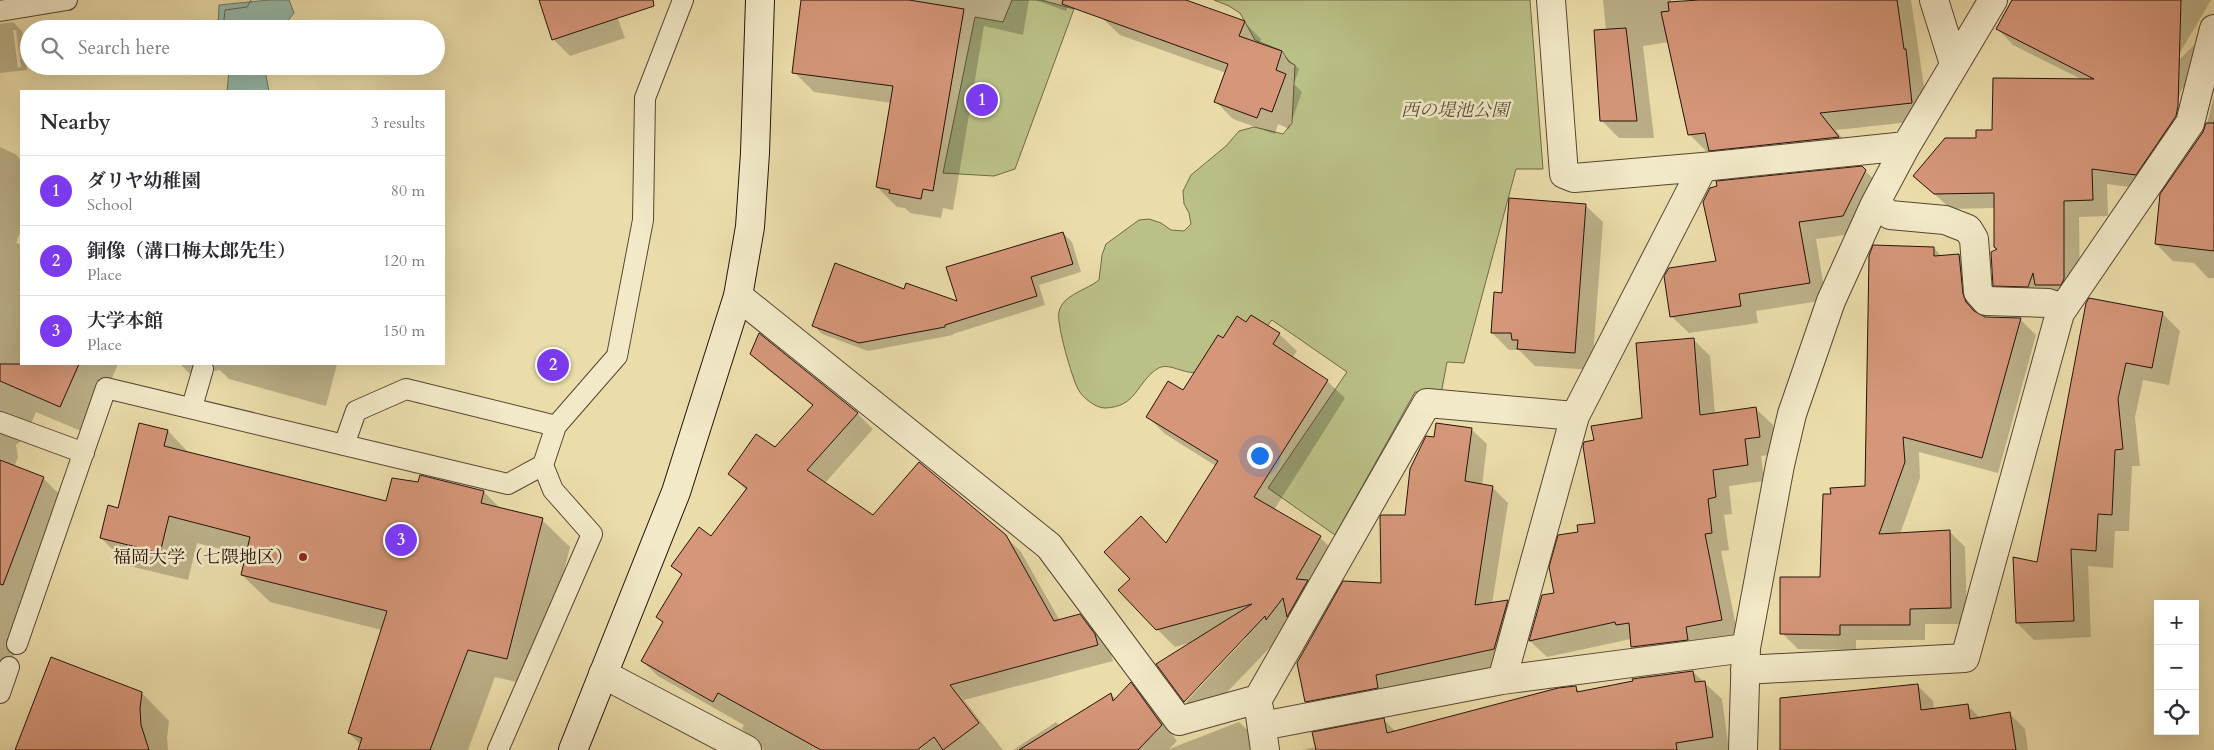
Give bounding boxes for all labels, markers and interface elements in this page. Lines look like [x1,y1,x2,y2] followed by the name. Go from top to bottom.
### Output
[20,20,445,75] search box
[38,34,66,62] icon: search
[78,35,170,61] text: Search here
[966,81,998,119] pin: 1
[1401,98,1512,123] park label: 西の堤池公園
[40,108,111,137] text: Nearby
[371,112,425,134] text: 3 results
[87,168,201,194] text: ダリヤ幼稚園
[52,180,60,202] text: 1
[391,180,425,202] text: 80 m
[87,194,132,216] text: School
[87,238,296,264] text: 銅像（溝口梅太郎先生）
[52,250,60,272] text: 2
[383,250,425,272] text: 120 m
[87,264,122,286] text: Place
[87,308,163,334] text: 大学本館
[52,320,60,342] text: 3
[383,320,425,342] text: 150 m
[87,334,122,356] text: Place
[537,346,569,384] pin: 2
[1247,443,1273,469] your location
[385,521,417,559] pin: 3
[113,545,293,570] place label: 福岡大学（七隈地区）
[297,551,309,563] marker: 福岡大学（七隈地区）
[2154,600,2199,735] map controls
[2154,600,2199,645] button: +
[2154,645,2199,690] button: −
[2154,690,2199,735] button: locate

